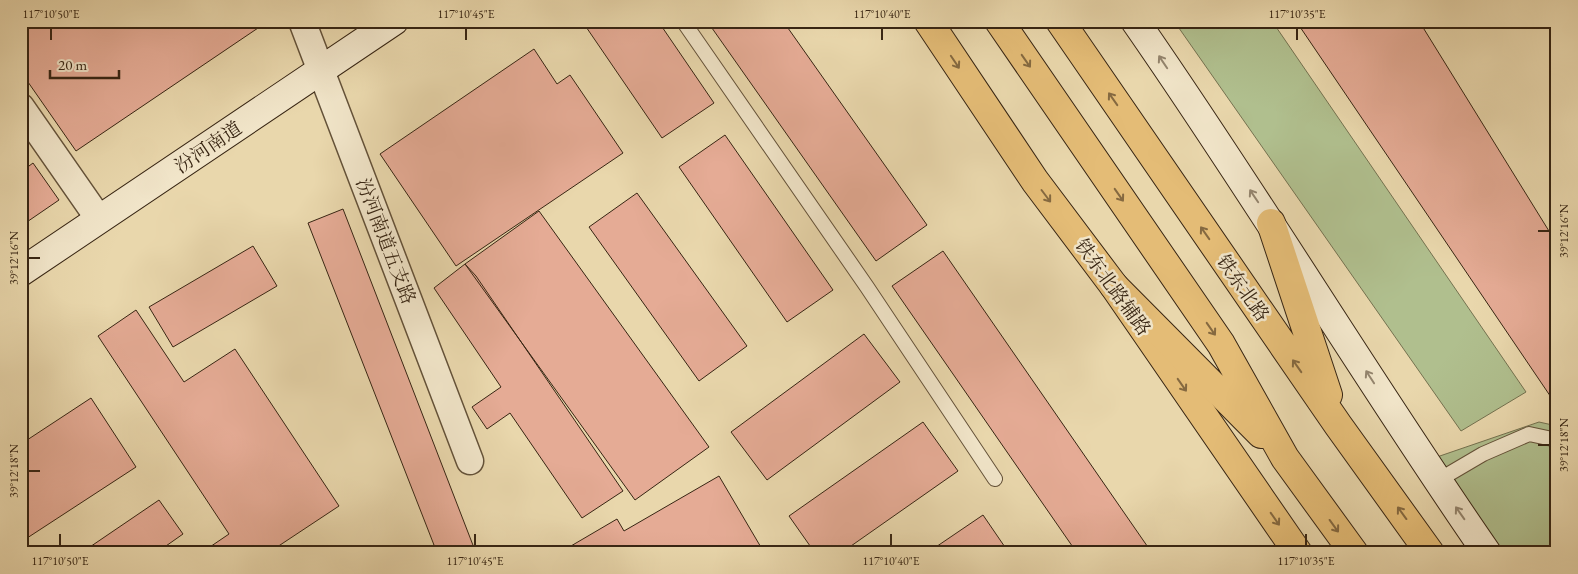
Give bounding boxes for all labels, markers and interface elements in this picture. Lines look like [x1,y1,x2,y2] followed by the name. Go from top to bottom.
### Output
[23,6,80,22] text: 117°10'50"E
[438,6,495,22] text: 117°10'45"E
[854,6,911,22] text: 117°10'40"E
[1269,6,1326,22] text: 117°10'35"E
[50,48,119,80] scale bar
[1021,54,1031,68] one-way arrow
[58,55,87,74] text: 20 m
[950,55,960,69] one-way arrow
[1158,55,1168,69] one-way arrow
[1108,92,1118,106] one-way arrow
[170,115,246,179] street label: 汾河南道
[350,174,422,308] street label: 汾河南道五支路
[1113,188,1124,202] one-way arrow
[1041,189,1052,202] one-way arrow
[1249,190,1259,204] one-way arrow
[1556,204,1572,258] text: 39°12'16"N
[1200,226,1210,240] one-way arrow
[6,231,22,285] text: 39°12'16"N
[1069,234,1157,340] street label: 铁东北路辅路
[1211,250,1275,326] street label: 铁东北路
[1206,322,1216,336] one-way arrow
[1292,360,1302,374] one-way arrow
[1365,370,1376,384] one-way arrow
[1177,378,1187,392] one-way arrow
[1556,418,1572,472] text: 39°12'18"N
[6,444,22,498] text: 39°12'18"N
[1455,506,1465,520] one-way arrow
[1396,507,1407,520] one-way arrow
[1270,511,1280,525] one-way arrow
[1329,519,1339,533] one-way arrow
[32,553,89,569] text: 117°10'50"E
[447,553,504,569] text: 117°10'45"E
[863,553,920,569] text: 117°10'40"E
[1278,553,1335,569] text: 117°10'35"E

